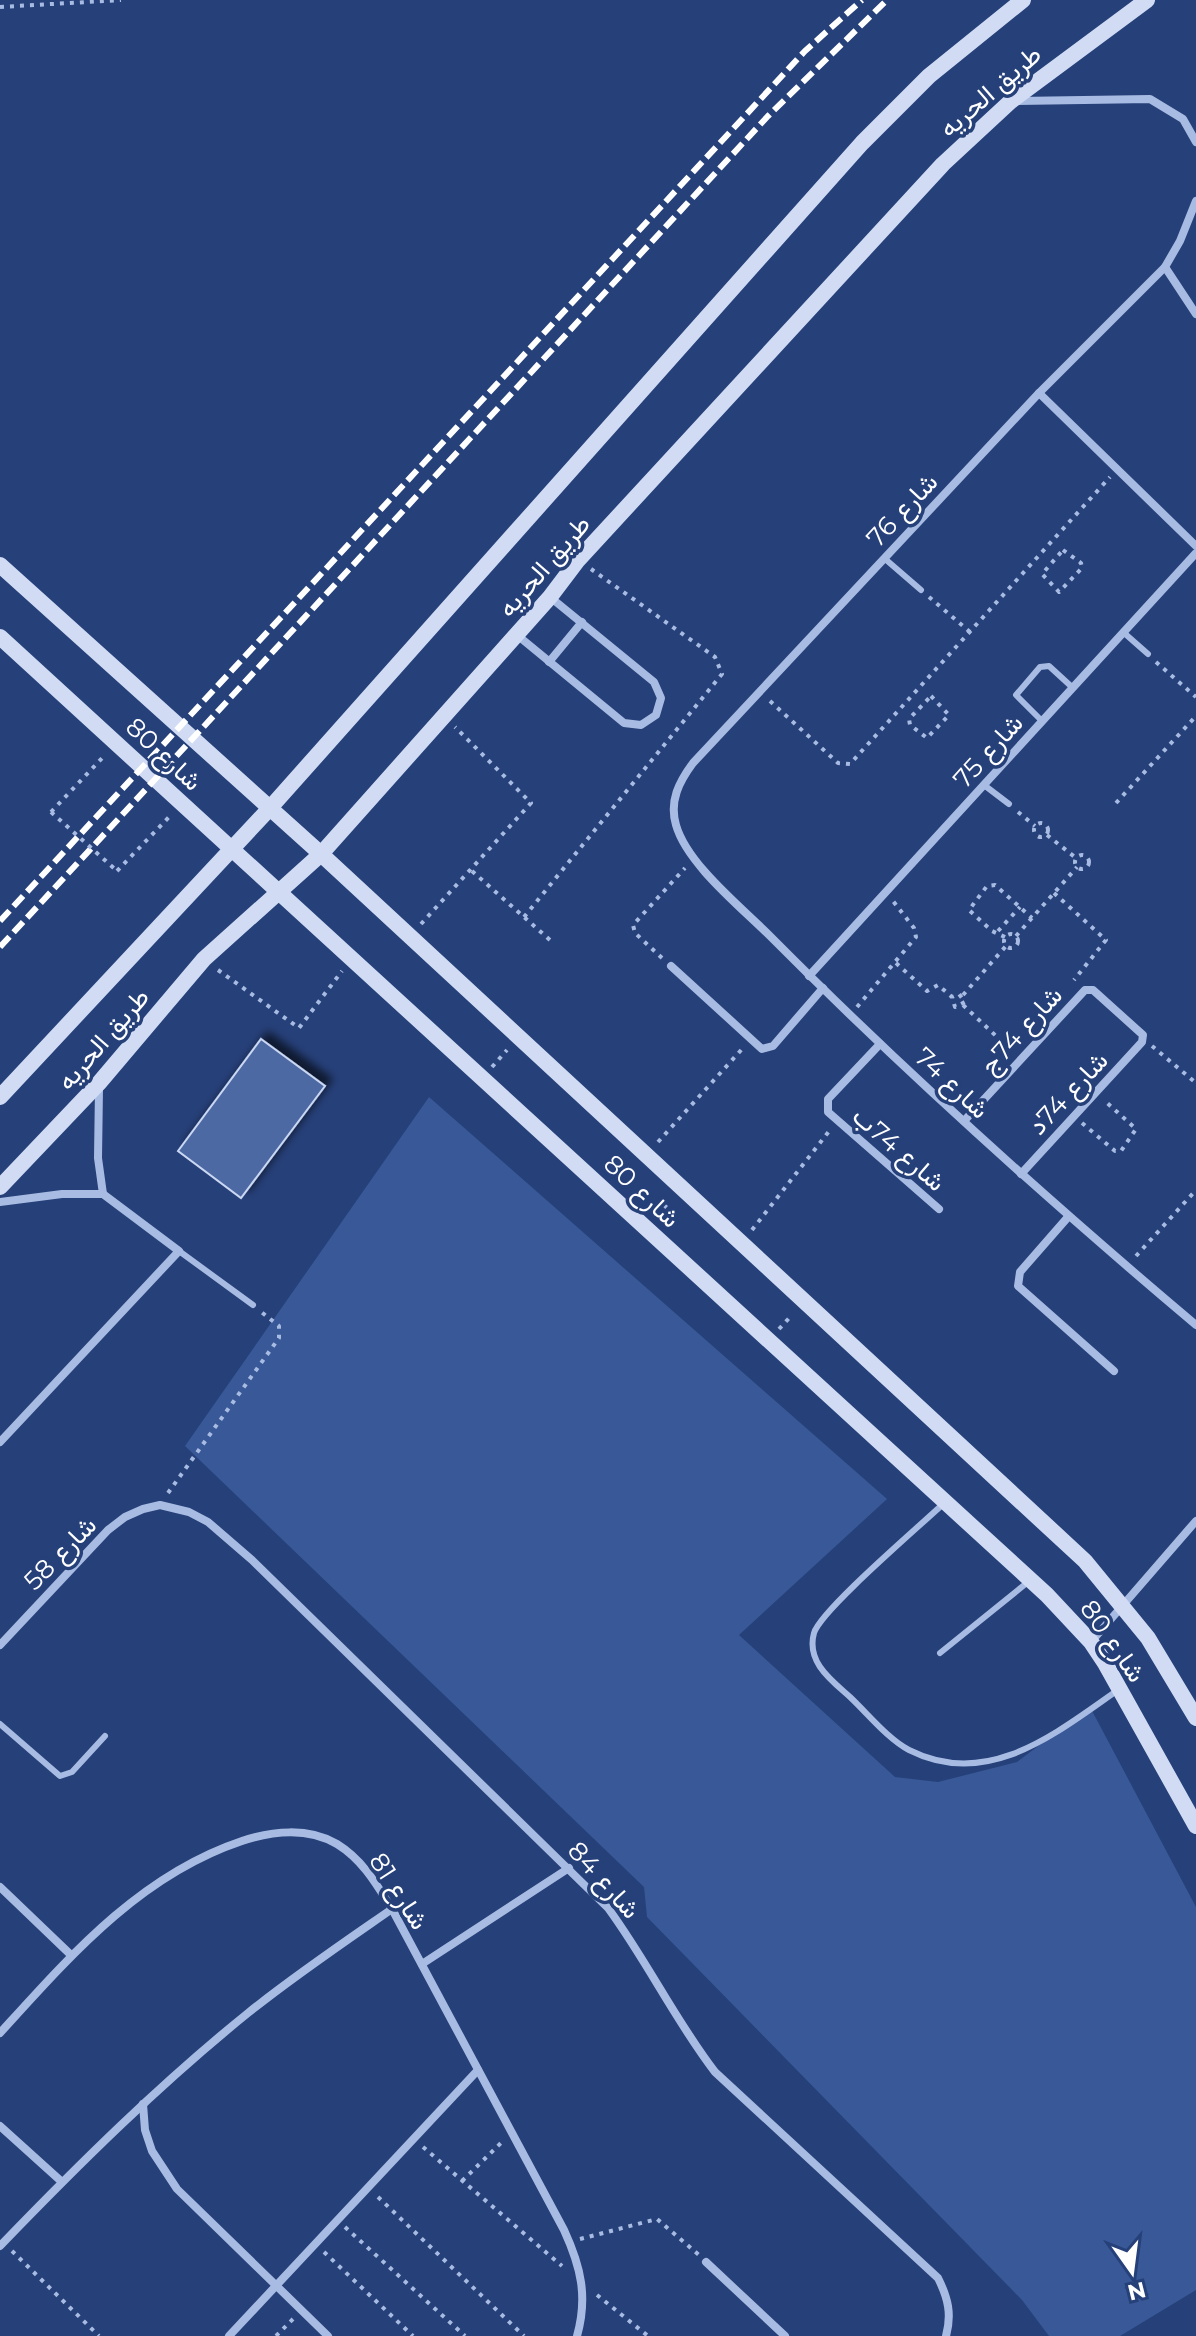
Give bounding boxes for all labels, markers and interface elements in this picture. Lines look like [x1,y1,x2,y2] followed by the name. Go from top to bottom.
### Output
[932,38,1048,144] street label: طريق الحريه
[860,466,946,555] street label: شارع 76
[491,508,597,624] street label: طريق الحريه
[946,707,1031,796] street label: شارع 75
[118,711,209,799] street label: شارع 80
[973,979,1070,1082] street label: شارع 74ج
[50,981,156,1097] street label: طريق الحريه
[907,1041,996,1127] street label: شارع 74
[1021,1045,1116,1143] street label: شارع 74د
[845,1100,952,1200] street label: شارع 74ب
[596,1148,687,1236] street label: شارع 80
[17,1509,104,1598] street label: شارع 58
[1072,1594,1153,1689] street label: شارع 80
[560,1835,647,1927] street label: شارع 84
[361,1847,436,1936] street label: شارع 81
[1092,2232,1172,2312] north arrow
[1125,2276,1149,2306] text: N

